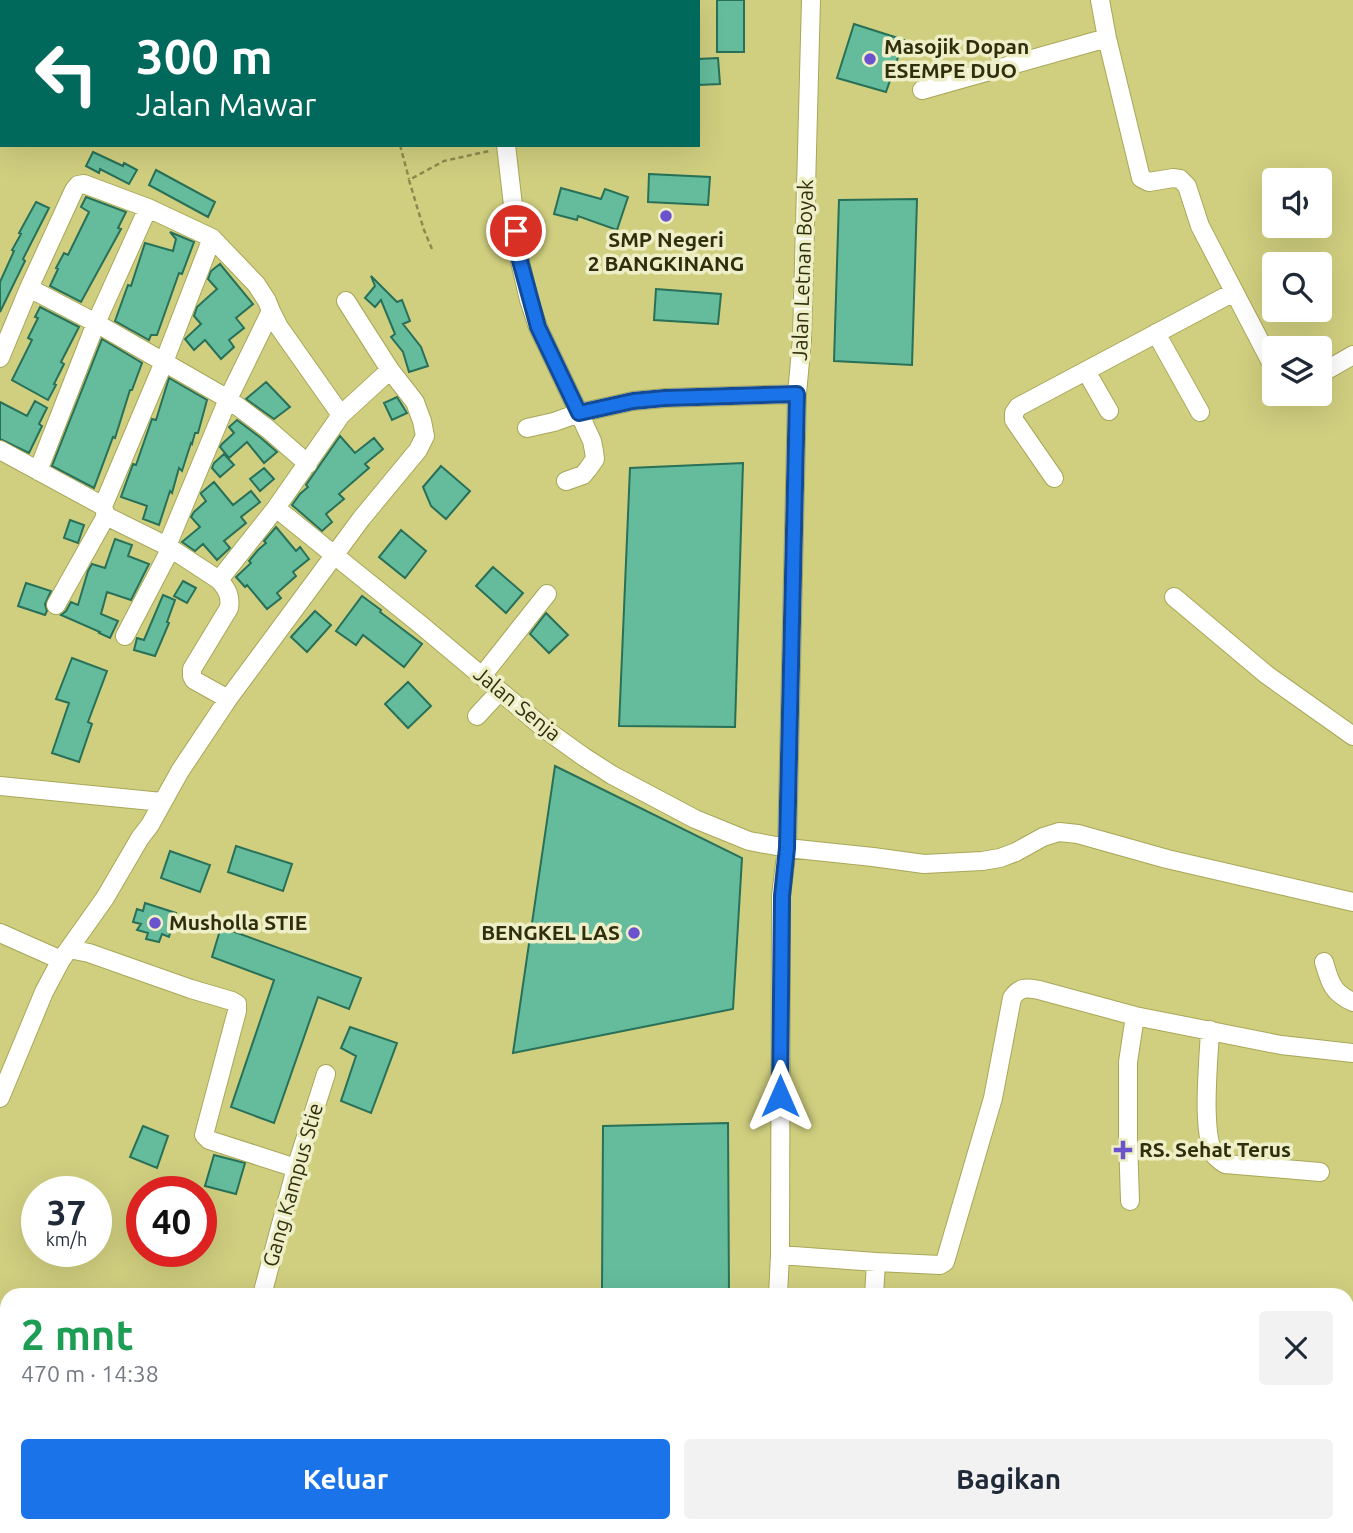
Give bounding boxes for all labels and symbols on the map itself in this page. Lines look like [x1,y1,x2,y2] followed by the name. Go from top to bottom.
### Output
[884,34,1029,82] place label: Masojik Dopan ESEMPE DUO
[862,51,878,67] marker: Masojik Dopan ESEMPE DUO
[787,178,817,361] street label: Jalan Letnan Boyak
[486,201,546,261] pin
[658,208,674,224] marker: SMP Negeri 2 BANGKINANG
[588,227,744,275] place label: SMP Negeri 2 BANGKINANG
[469,661,566,746] street label: Jalan Senja
[169,910,307,934] place label: Musholla STIE
[147,915,163,931] marker: Musholla STIE
[481,920,620,944] place label: BENGKEL LAS
[626,925,642,941] marker: BENGKEL LAS
[743,1059,817,1133] position arrow
[257,1100,327,1269] street label: Gang Kampus Stie
[1139,1137,1291,1161] place label: RS. Sehat Terus
[1113,1140,1133,1160] marker: RS. Sehat Terus
[126,1176,217,1267] speed limit sign: 40

